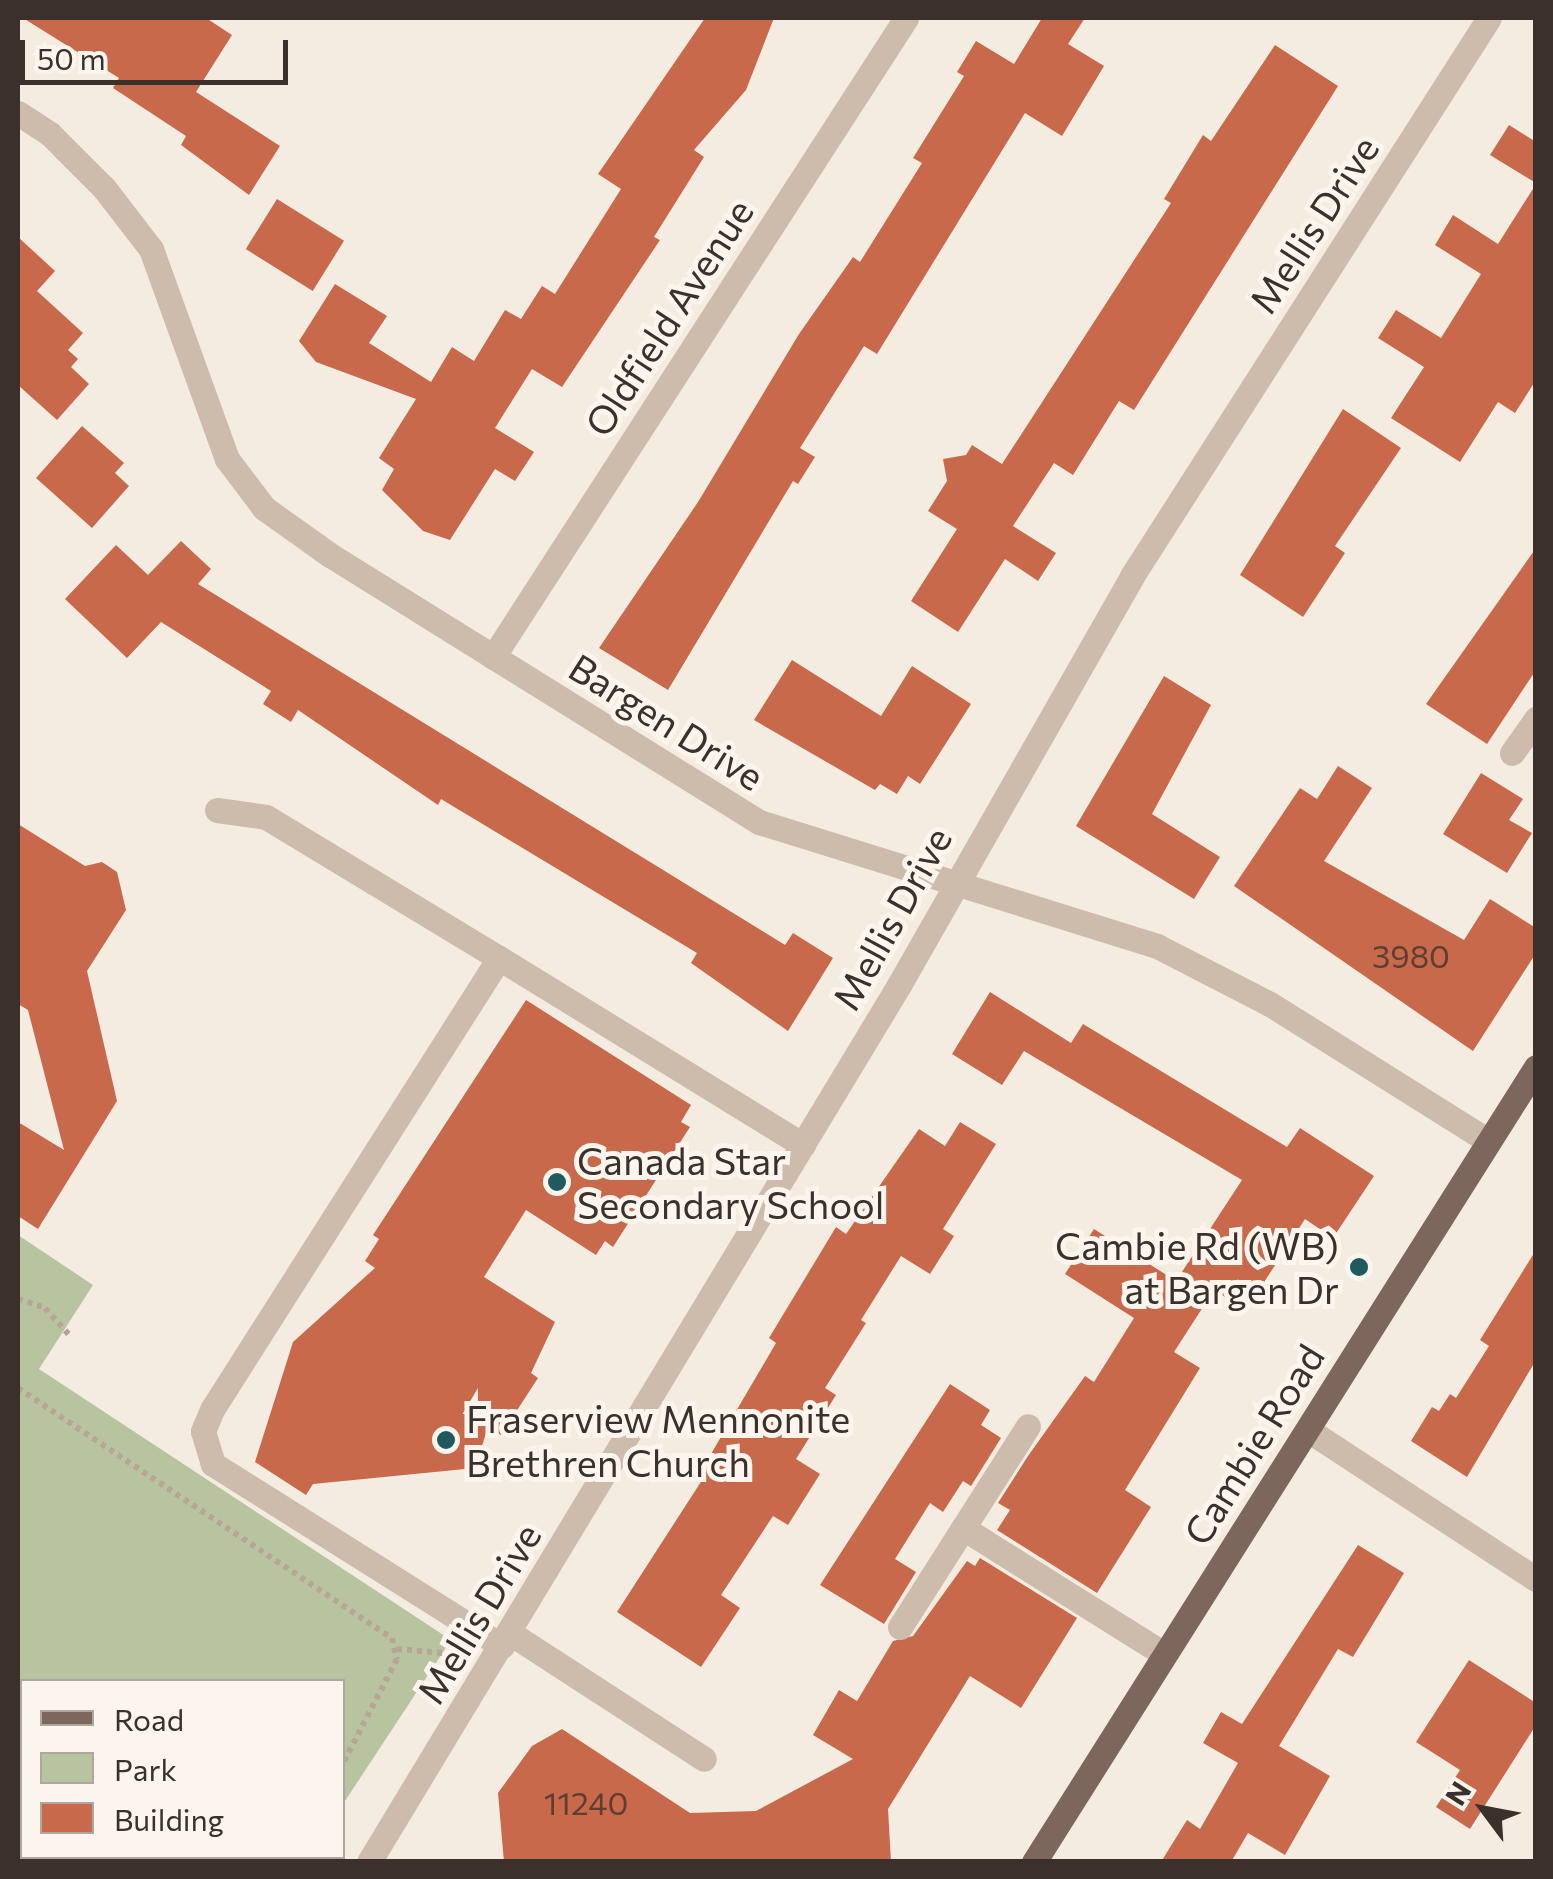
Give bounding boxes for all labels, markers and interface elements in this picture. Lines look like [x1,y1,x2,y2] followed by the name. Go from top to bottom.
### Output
[25,20,292,82] scale bar
[37,39,106,76] text: 50 m
[1239,127,1387,321] street label: Mellis Drive
[575,190,761,444] street label: Oldfield Avenue
[561,643,773,799] street label: Bargen Drive
[822,819,960,1017] street label: Mellis Drive
[1372,936,1450,974] house number: 3980
[577,1137,884,1226] place label: Canada Star Secondary School
[546,1171,568,1193] marker: Canada Star Secondary School
[1055,1222,1339,1312] place label: Cambie Rd (WB) at Bargen Dr
[1348,1256,1370,1278] marker: Cambie Rd (WB) at Bargen Dr
[1173,1336,1333,1552] street label: Cambie Road
[466,1395,850,1485] place label: Fraserview Mennonite Brethren Church
[435,1429,457,1451] marker: Fraserview Mennonite Brethren Church
[406,1515,550,1711] street label: Mellis Drive
[20,1679,345,1859] legend
[114,1700,184,1737] text: Road
[114,1750,177,1787] text: Park
[1433,1759,1533,1859] north arrow
[1438,1775,1478,1811] text: N
[544,1783,628,1821] house number: 11240
[114,1800,224,1837] text: Building

